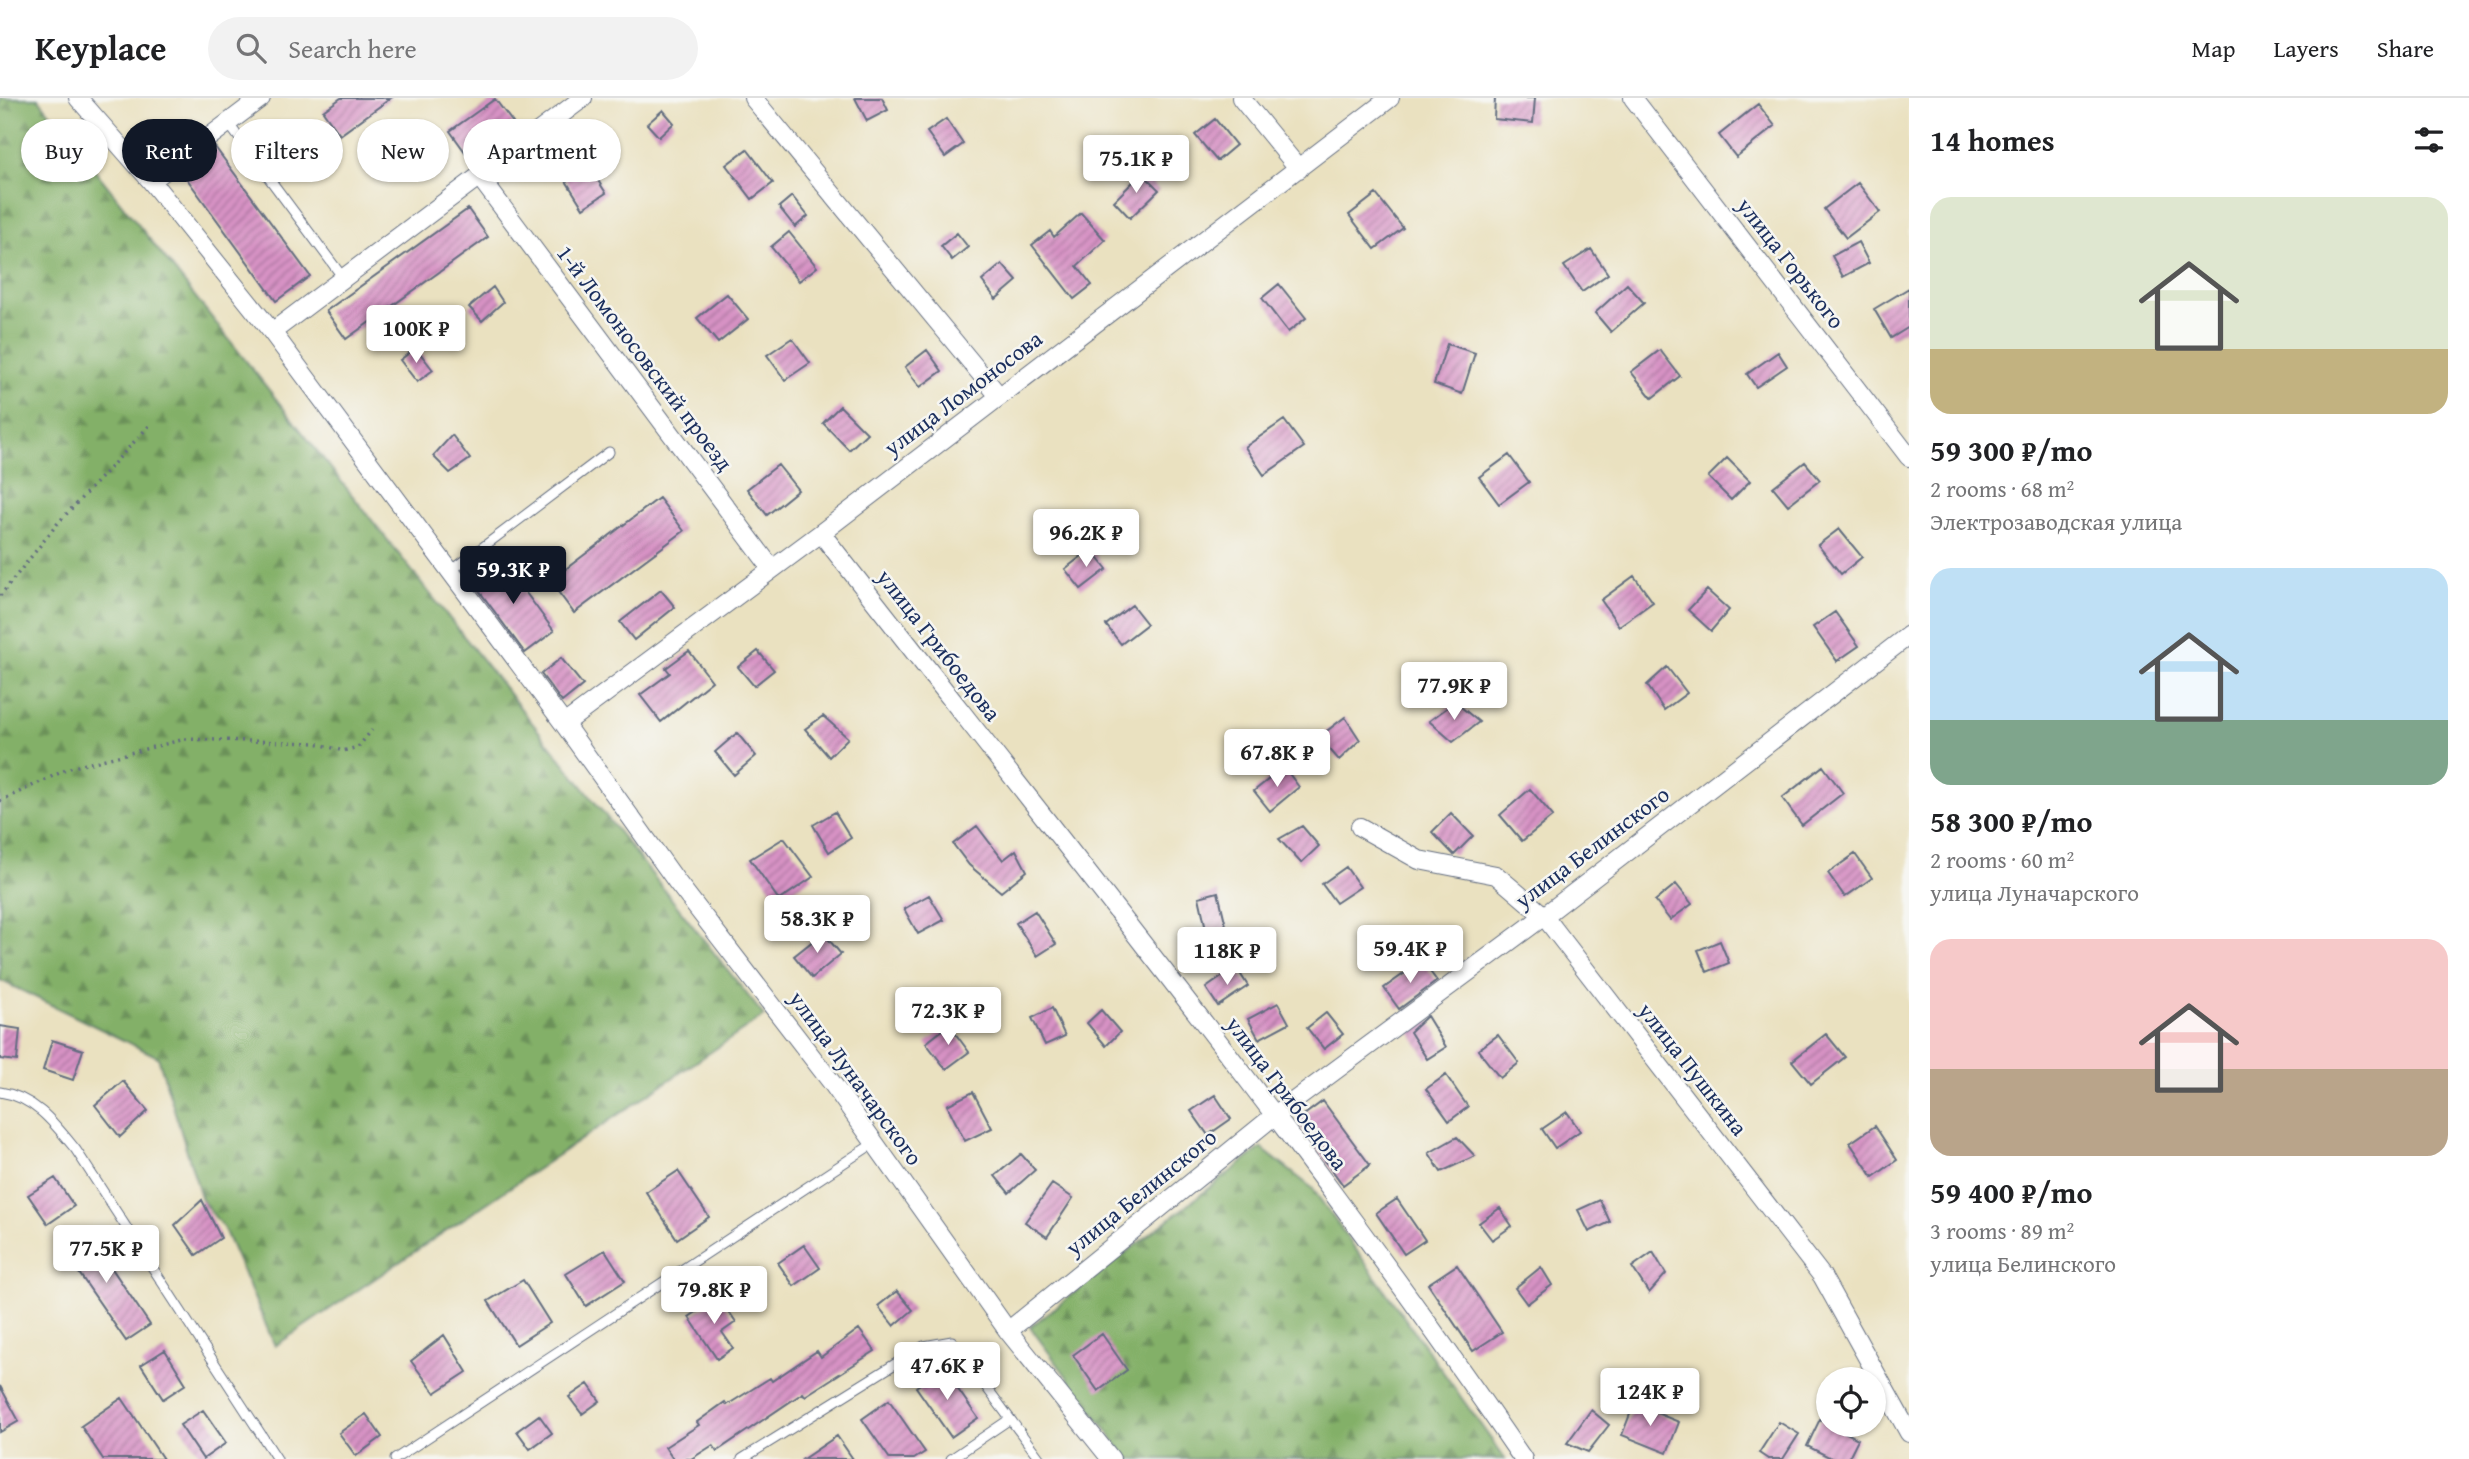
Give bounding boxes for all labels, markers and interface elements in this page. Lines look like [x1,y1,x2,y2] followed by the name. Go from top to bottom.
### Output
[208,17,698,80] search box
[35,24,166,72] text: Keyplace
[232,29,270,67] icon: search
[288,29,417,68] text: Search here
[2192,31,2235,66] text: Map
[2273,31,2339,66] text: Layers
[2377,31,2434,66] text: Share
[1930,118,2055,162] text: 14 homes
[21,119,108,182] chip: Buy
[122,119,217,182] chip: Rent
[231,119,343,182] chip: Filters
[357,119,449,182] chip: New
[463,119,621,182] chip: Apartment
[2410,121,2448,159] icon: filters
[1071,136,1201,195] pin: 75.1K ₽
[1099,141,1173,174] text: 75.1K ₽
[1729,189,1853,335] street label: улица Горького
[549,238,742,478] street label: 1-й Ломоносовский проезд
[2126,243,2252,369] icon: home
[359,306,473,365] pin: 100K ₽
[382,311,450,344] text: 100K ₽
[876,322,1049,464] street label: улица Ломоносова
[1930,428,2093,472] text: 59 300 ₽/mo
[1930,472,2074,505] text: 2 rooms · 68 m²
[1930,505,2182,538] text: Электрозаводская улица
[1021,510,1151,569] pin: 96.2K ₽
[1049,515,1123,548] text: 96.2K ₽
[448,546,578,606] pin: 59.3K ₽
[476,552,550,585] text: 59.3K ₽
[869,561,1009,728] street label: улица Грибоедова
[2126,614,2252,740] icon: home
[1389,662,1519,722] pin: 77.9K ₽
[1417,668,1491,701] text: 77.9K ₽
[1212,730,1342,789] pin: 67.8K ₽
[1240,735,1314,768] text: 67.8K ₽
[1507,777,1676,916] street label: улица Белинского
[1930,799,2093,843] text: 58 300 ₽/mo
[1930,843,2074,876] text: 2 rooms · 60 m²
[1930,876,2139,909] text: улица Луначарского
[752,896,882,955] pin: 58.3K ₽
[780,901,854,934] text: 58.3K ₽
[1345,926,1475,985] pin: 59.4K ₽
[1170,928,1284,987] pin: 118K ₽
[1373,931,1447,964] text: 59.4K ₽
[1193,933,1261,966] text: 118K ₽
[781,983,931,1172] street label: улица Луначарского
[2126,985,2252,1111] icon: home
[883,988,1013,1047] pin: 72.3K ₽
[911,993,985,1026] text: 72.3K ₽
[1630,994,1756,1142] street label: улица Пушкина
[1218,1008,1356,1177] street label: улица Грибоедова
[1057,1120,1223,1264] street label: улица Белинского
[1930,1170,2093,1214] text: 59 400 ₽/mo
[1930,1214,2074,1247] text: 3 rooms · 89 m²
[41,1226,171,1285] pin: 77.5K ₽
[69,1231,143,1264] text: 77.5K ₽
[1930,1247,2116,1280] text: улица Белинского
[649,1266,779,1326] pin: 79.8K ₽
[677,1272,751,1305] text: 79.8K ₽
[882,1342,1012,1402] pin: 47.6K ₽
[910,1348,984,1381] text: 47.6K ₽
[1816,1367,1886,1437] map controls
[1816,1367,1886,1437] button: locate
[1593,1368,1707,1428] pin: 124K ₽
[1616,1374,1684,1407] text: 124K ₽

